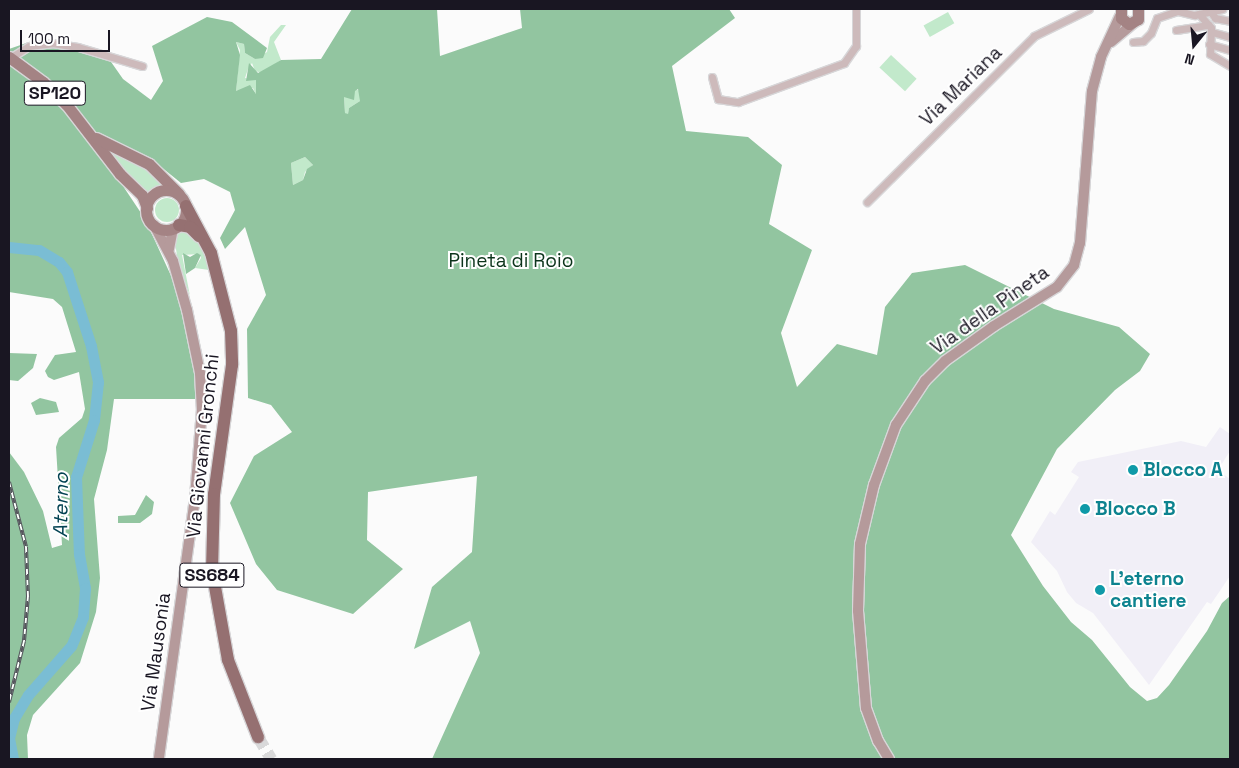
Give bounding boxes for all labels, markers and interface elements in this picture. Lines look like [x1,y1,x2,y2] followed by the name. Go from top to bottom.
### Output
[22,20,112,52] scale bar
[1169,20,1219,70] north arrow
[28,29,70,48] text: 100 m
[915,41,1007,131] street label: Via Mariana
[1183,49,1197,69] text: N
[24,78,86,109] road number: SP120
[449,250,573,272] park label: Pineta di Roio
[927,261,1053,359] street label: Via della Pineta
[182,353,224,539] street label: Via Giovanni Gronchi
[1143,459,1223,481] place label: Blocco A
[1127,464,1139,476] marker: Blocco A
[48,472,74,538] water label: Aterno
[1095,498,1176,520] place label: Blocco B
[1079,503,1091,515] marker: Blocco B
[178,560,246,590] road number: SS684
[1110,568,1186,612] place label: L'eterno cantiere
[1094,584,1106,596] marker: L'eterno cantiere
[136,591,176,713] street label: Via Mausonia

